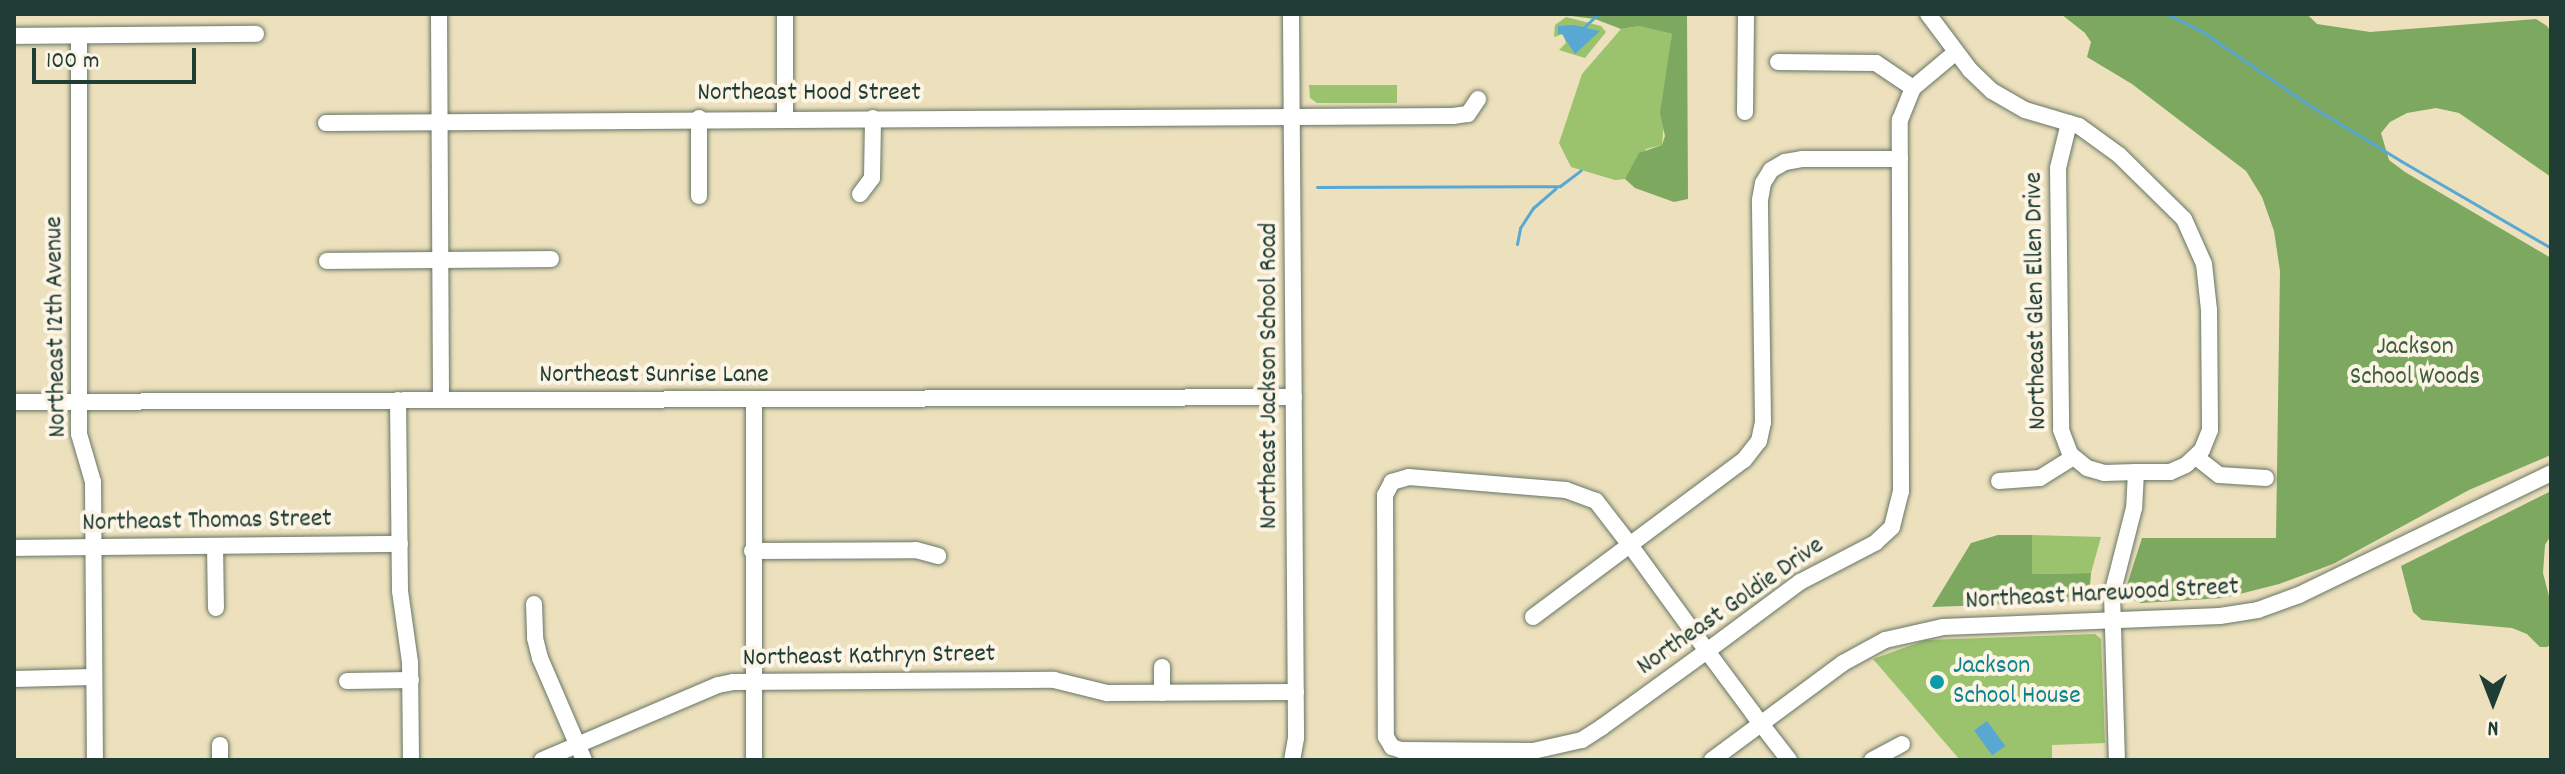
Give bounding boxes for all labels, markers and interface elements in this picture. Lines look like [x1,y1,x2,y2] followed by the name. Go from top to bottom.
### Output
[36,32,200,82] scale bar
[46,45,99,79] text: 100 m
[697,78,921,110] street label: Northeast Hood Street
[2019,172,2055,430] street label: Northeast Glen Ellen Drive
[39,216,75,438] street label: Northeast 12th Avenue
[1254,223,1286,529] street label: Northeast Jackson School Road
[2350,332,2480,394] park label: Jackson School Woods
[539,360,769,392] street label: Northeast Sunrise Lane
[82,504,332,540] street label: Northeast Thomas Street
[1632,531,1830,683] street label: Northeast Goldie Drive
[1965,572,2239,618] street label: Northeast Harewood Street
[742,639,996,675] street label: Northeast Kathryn Street
[1953,651,2081,712] place label: Jackson School House
[2453,662,2533,742] north arrow
[1928,673,1946,691] marker: Jackson School House
[2488,711,2498,742] text: N

